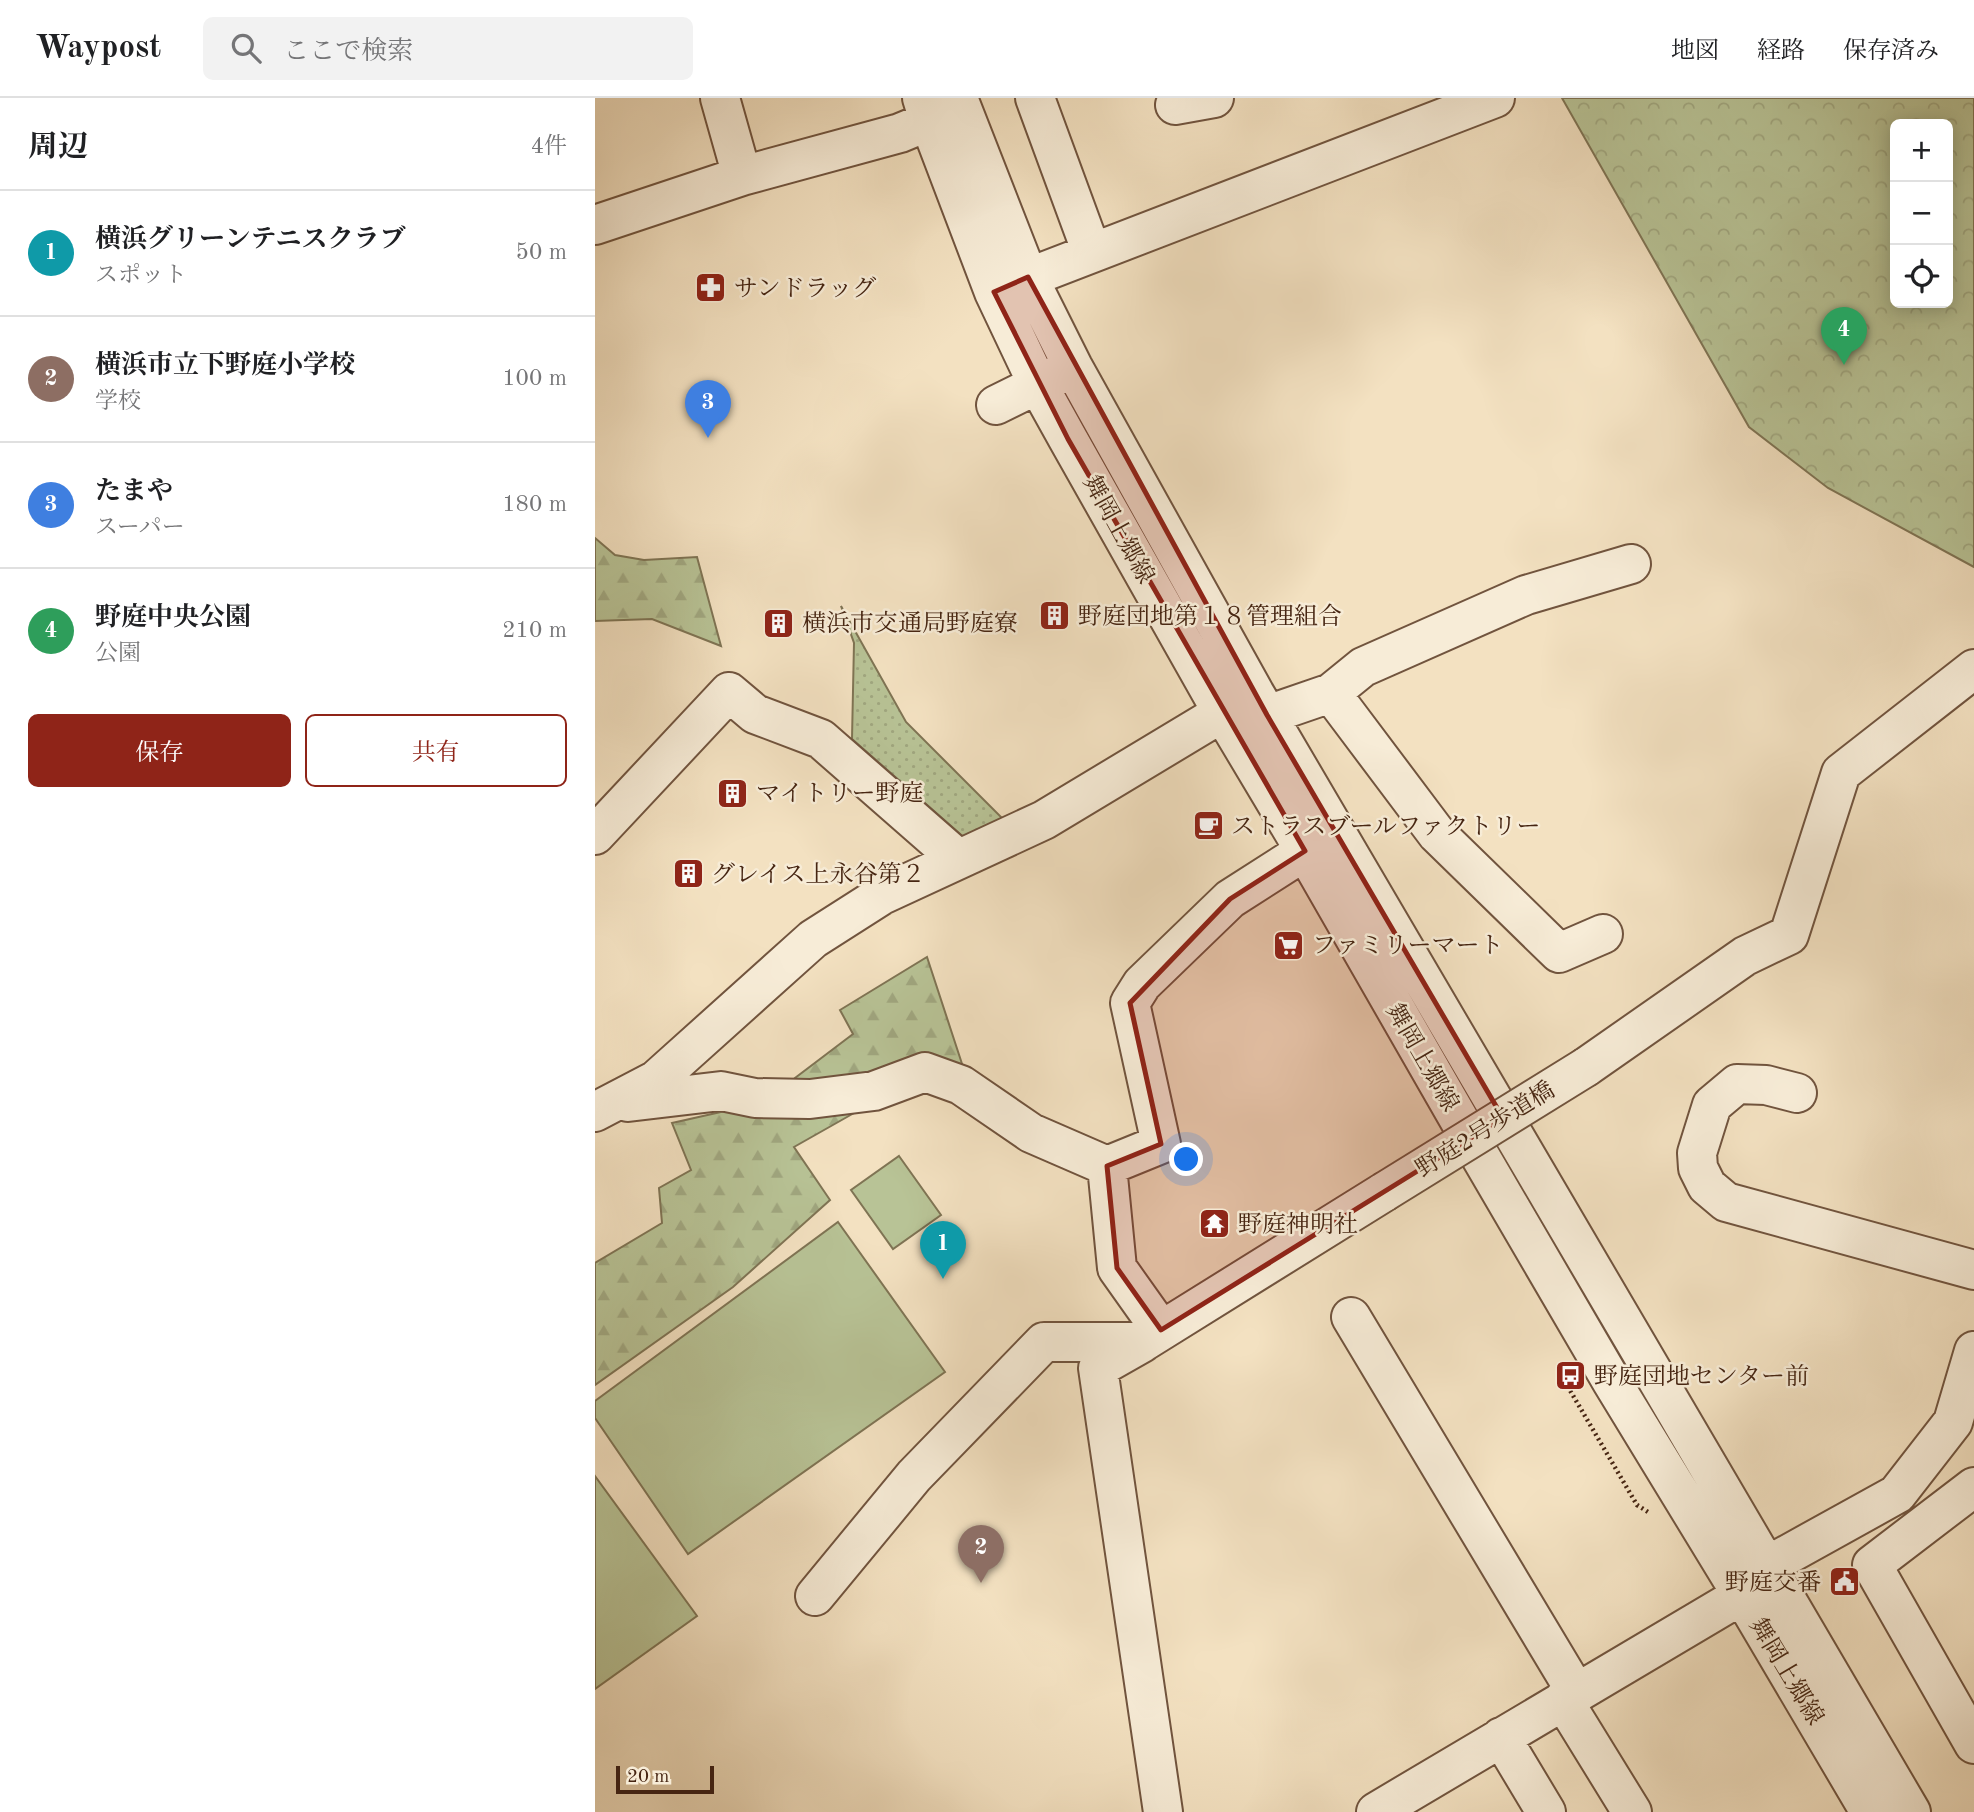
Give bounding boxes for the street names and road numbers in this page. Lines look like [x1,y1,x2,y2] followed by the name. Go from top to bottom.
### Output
[1078,470,1159,588] street label: 舞岡上郷線
[1381,999,1464,1116] street label: 舞岡上郷線
[1411,1076,1559,1183] street label: 野庭2号歩道橋
[1744,1613,1829,1730] street label: 舞岡上郷線

